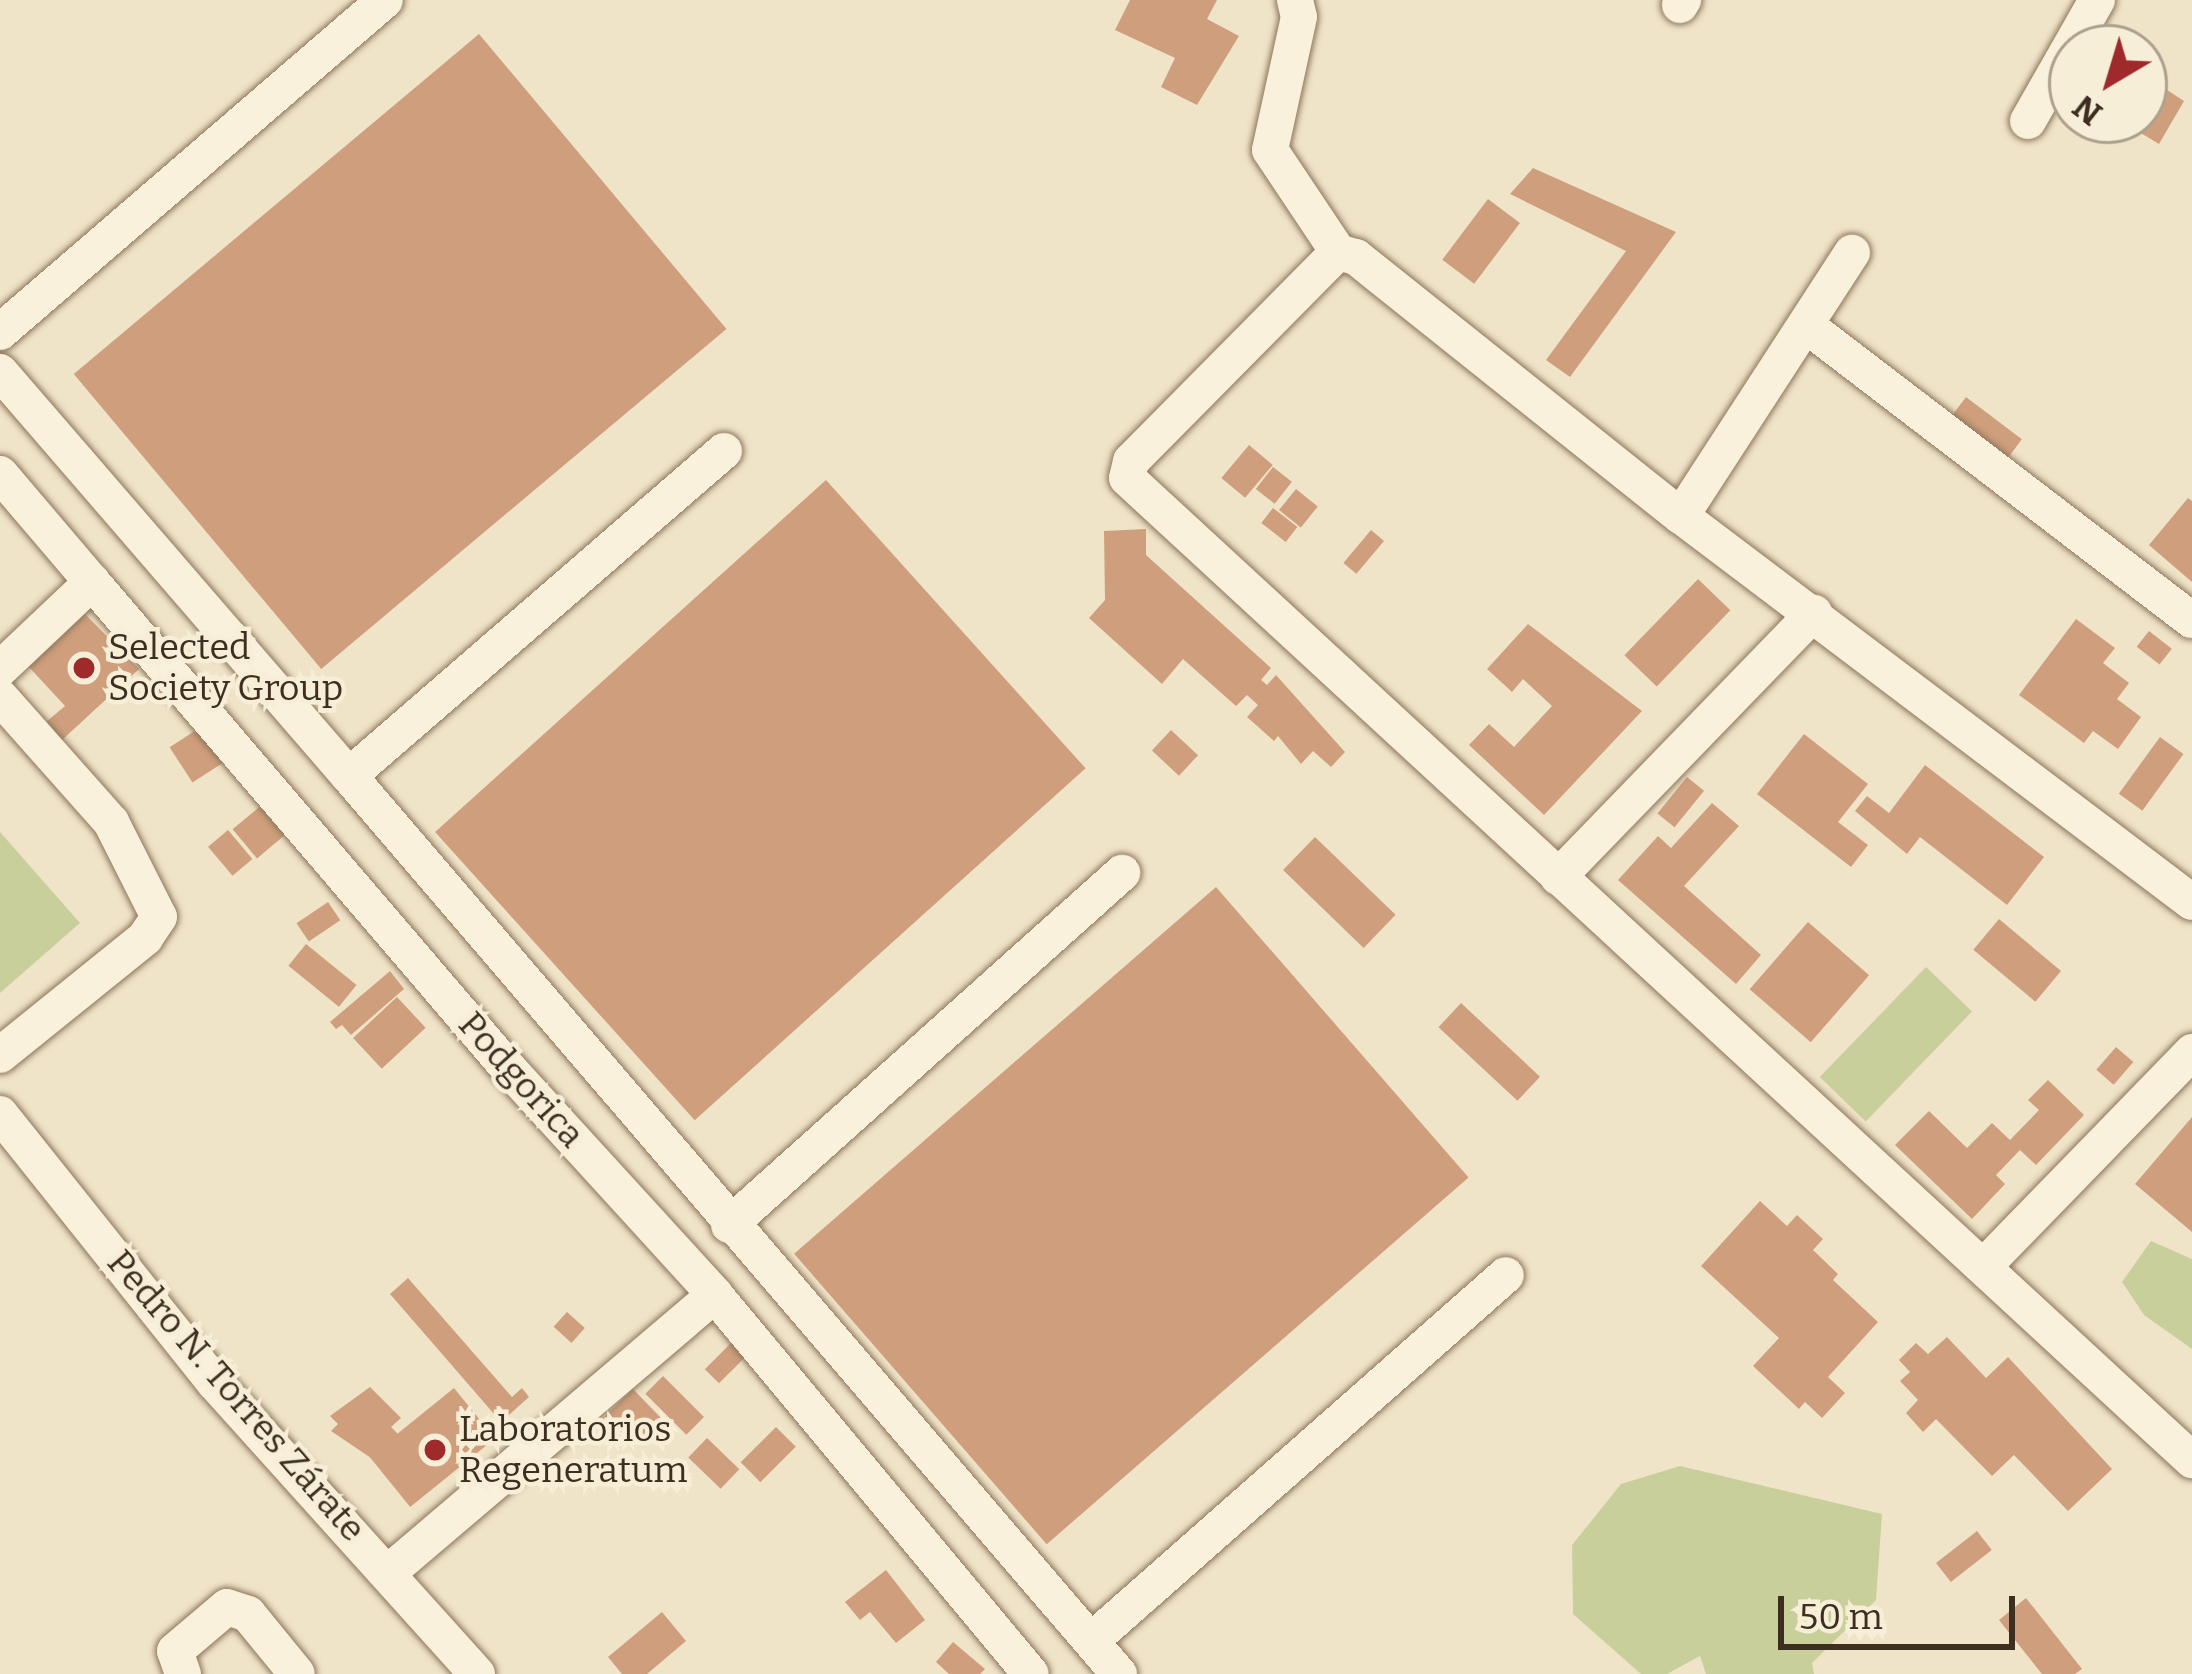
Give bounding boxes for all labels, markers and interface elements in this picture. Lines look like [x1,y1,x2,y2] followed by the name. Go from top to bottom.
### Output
[2048,24,2168,144] north arrow
[2065,86,2110,134] text: N
[108,625,343,710] place label: Selected Society Group
[71,655,97,681] marker: Selected Society Group
[449,1004,593,1156] street label: Podgorica
[98,1242,374,1550] street label: Pedro N. Torres Zárate
[459,1407,688,1492] place label: Laboratorios Regeneratum
[422,1437,448,1463] marker: Laboratorios Regeneratum
[1784,1572,2021,1646] scale bar
[1799,1595,1883,1639] text: 50 m

